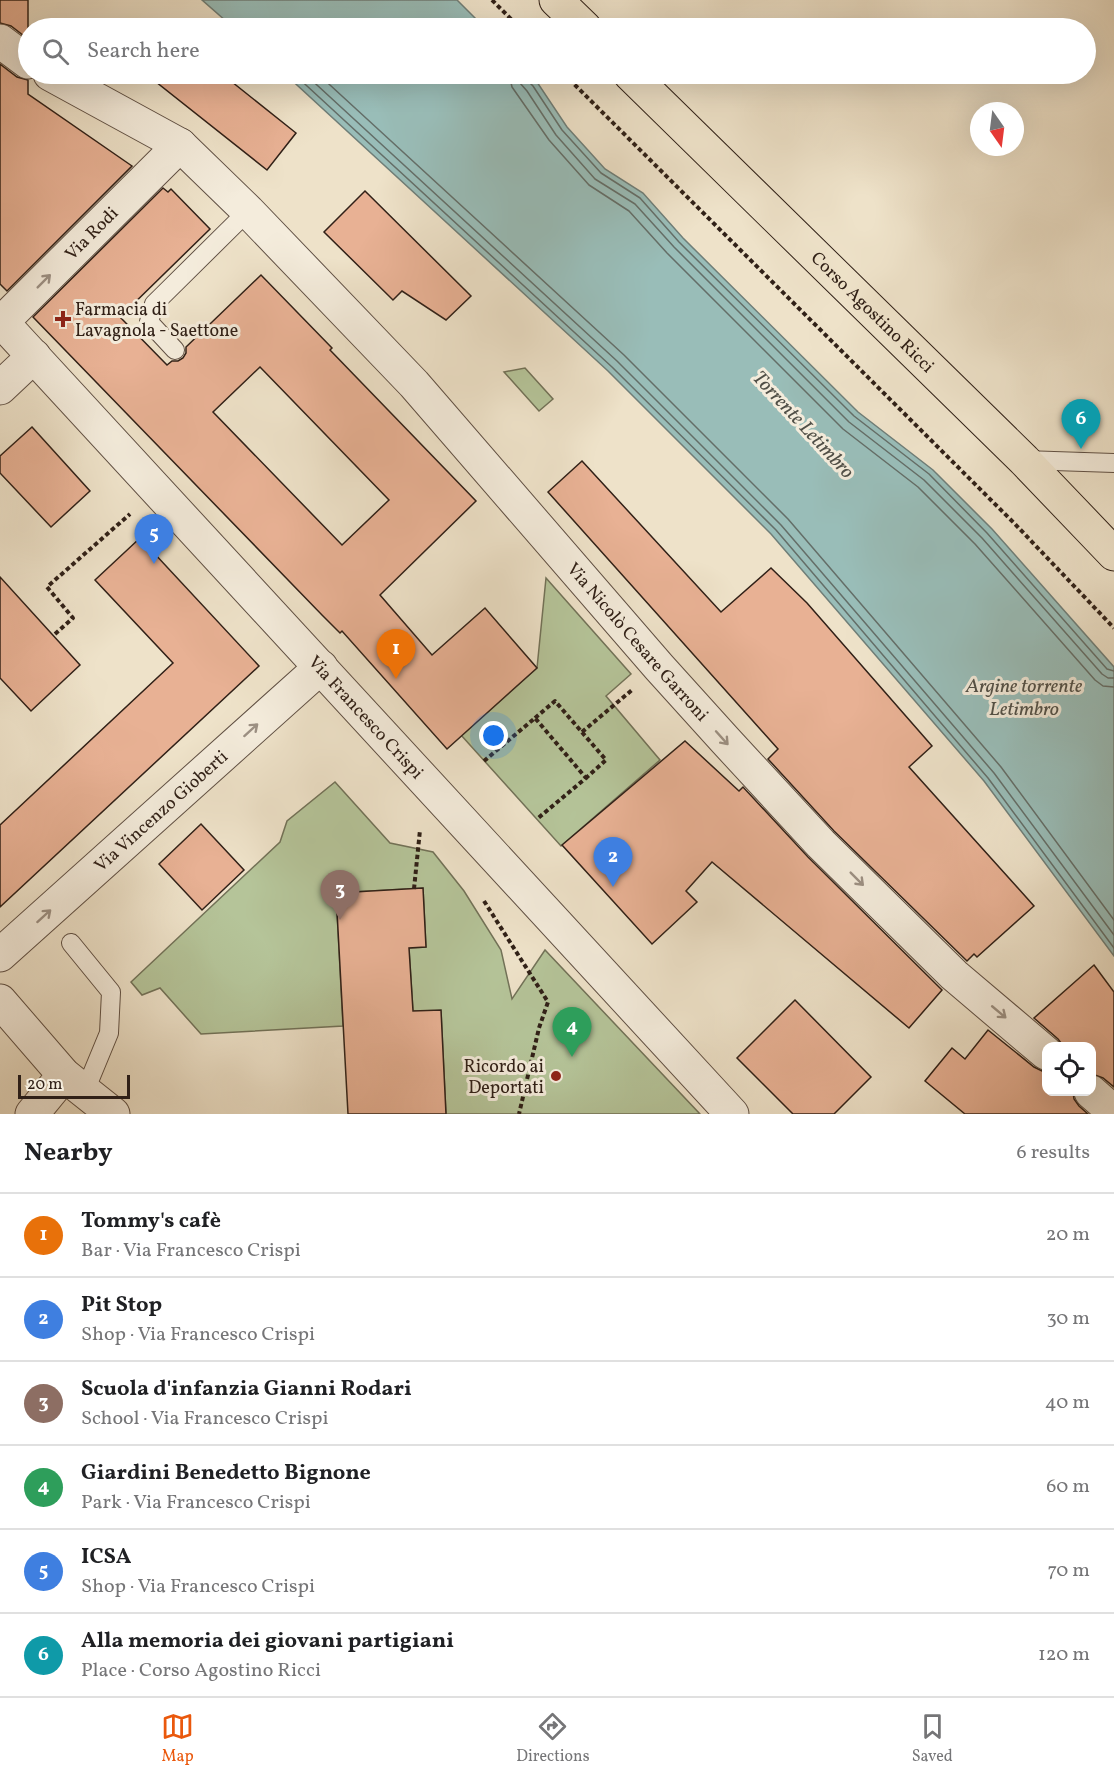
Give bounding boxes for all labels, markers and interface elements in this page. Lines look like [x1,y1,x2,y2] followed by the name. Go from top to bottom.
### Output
[18,18,1096,84] search box
[39,35,72,68] icon: search
[87,36,200,67] text: Search here
[970,102,1024,156] north arrow
[60,202,125,267] street label: Via Rodi
[805,247,939,379] street label: Corso Agostino Ricci
[36,274,51,288] one-way arrow
[75,298,238,344] place label: Farmacia di Lavagnola - Saettone
[56,312,70,326] marker: Farmacia di Lavagnola - Saettone
[745,365,860,485] water label: Torrente Letimbro
[1062,400,1100,449] pin: 6
[134,514,174,564] pin: 5
[560,558,713,728] street label: Via Nicolò Cesare Garroni
[376,630,416,679] pin: 1
[301,651,428,785] street label: Via Francesco Crispi
[965,673,1083,724] water label: Argine torrente Letimbro
[479,721,508,750] your location
[243,723,258,737] one-way arrow
[715,730,729,745] one-way arrow
[89,745,234,879] street label: Via Vincenzo Gioberti
[594,838,632,887] pin: 2
[320,870,360,920] pin: 3
[849,871,864,886] one-way arrow
[36,909,51,923] one-way arrow
[991,1005,1006,1019] one-way arrow
[552,1008,592,1057] pin: 4
[1042,1042,1096,1096] map controls
[1042,1042,1096,1096] button: locate
[463,1055,544,1101] place label: Ricordo ai Deportati
[549,1069,563,1083] marker: Ricordo ai Deportati
[18,1072,130,1100] scale bar
[27,1074,62,1096] text: 20 m
[24,1135,113,1171] text: Nearby
[1017,1139,1090,1167] text: 6 results
[81,1206,221,1237] text: Tommy's cafè
[39,1221,48,1249] text: 1
[1046,1221,1090,1249] text: 20 m
[81,1237,301,1265] text: Bar · Via Francesco Crispi
[81,1290,162,1321] text: Pit Stop
[38,1305,49,1333] text: 2
[1046,1305,1090,1333] text: 30 m
[81,1321,315,1349] text: Shop · Via Francesco Crispi
[81,1374,412,1405] text: Scuola d'infanzia Gianni Rodari
[38,1389,49,1417] text: 3
[1045,1389,1090,1417] text: 40 m
[81,1405,328,1433] text: School · Via Francesco Crispi
[81,1458,371,1489] text: Giardini Benedetto Bignone
[37,1473,50,1501] text: 4
[1046,1473,1090,1501] text: 60 m
[81,1489,311,1517] text: Park · Via Francesco Crispi
[81,1542,131,1573] text: ICSA
[39,1557,48,1585] text: 5
[1047,1557,1090,1585] text: 70 m
[81,1573,315,1601] text: Shop · Via Francesco Crispi
[81,1626,454,1657] text: Alla memoria dei giovani partigiani
[38,1641,49,1669] text: 6
[1038,1641,1090,1669] text: 120 m
[81,1657,321,1685] text: Place · Corso Agostino Ricci
[161,1710,194,1768] tab: Map
[516,1710,590,1768] tab: Directions
[912,1710,953,1768] tab: Saved

